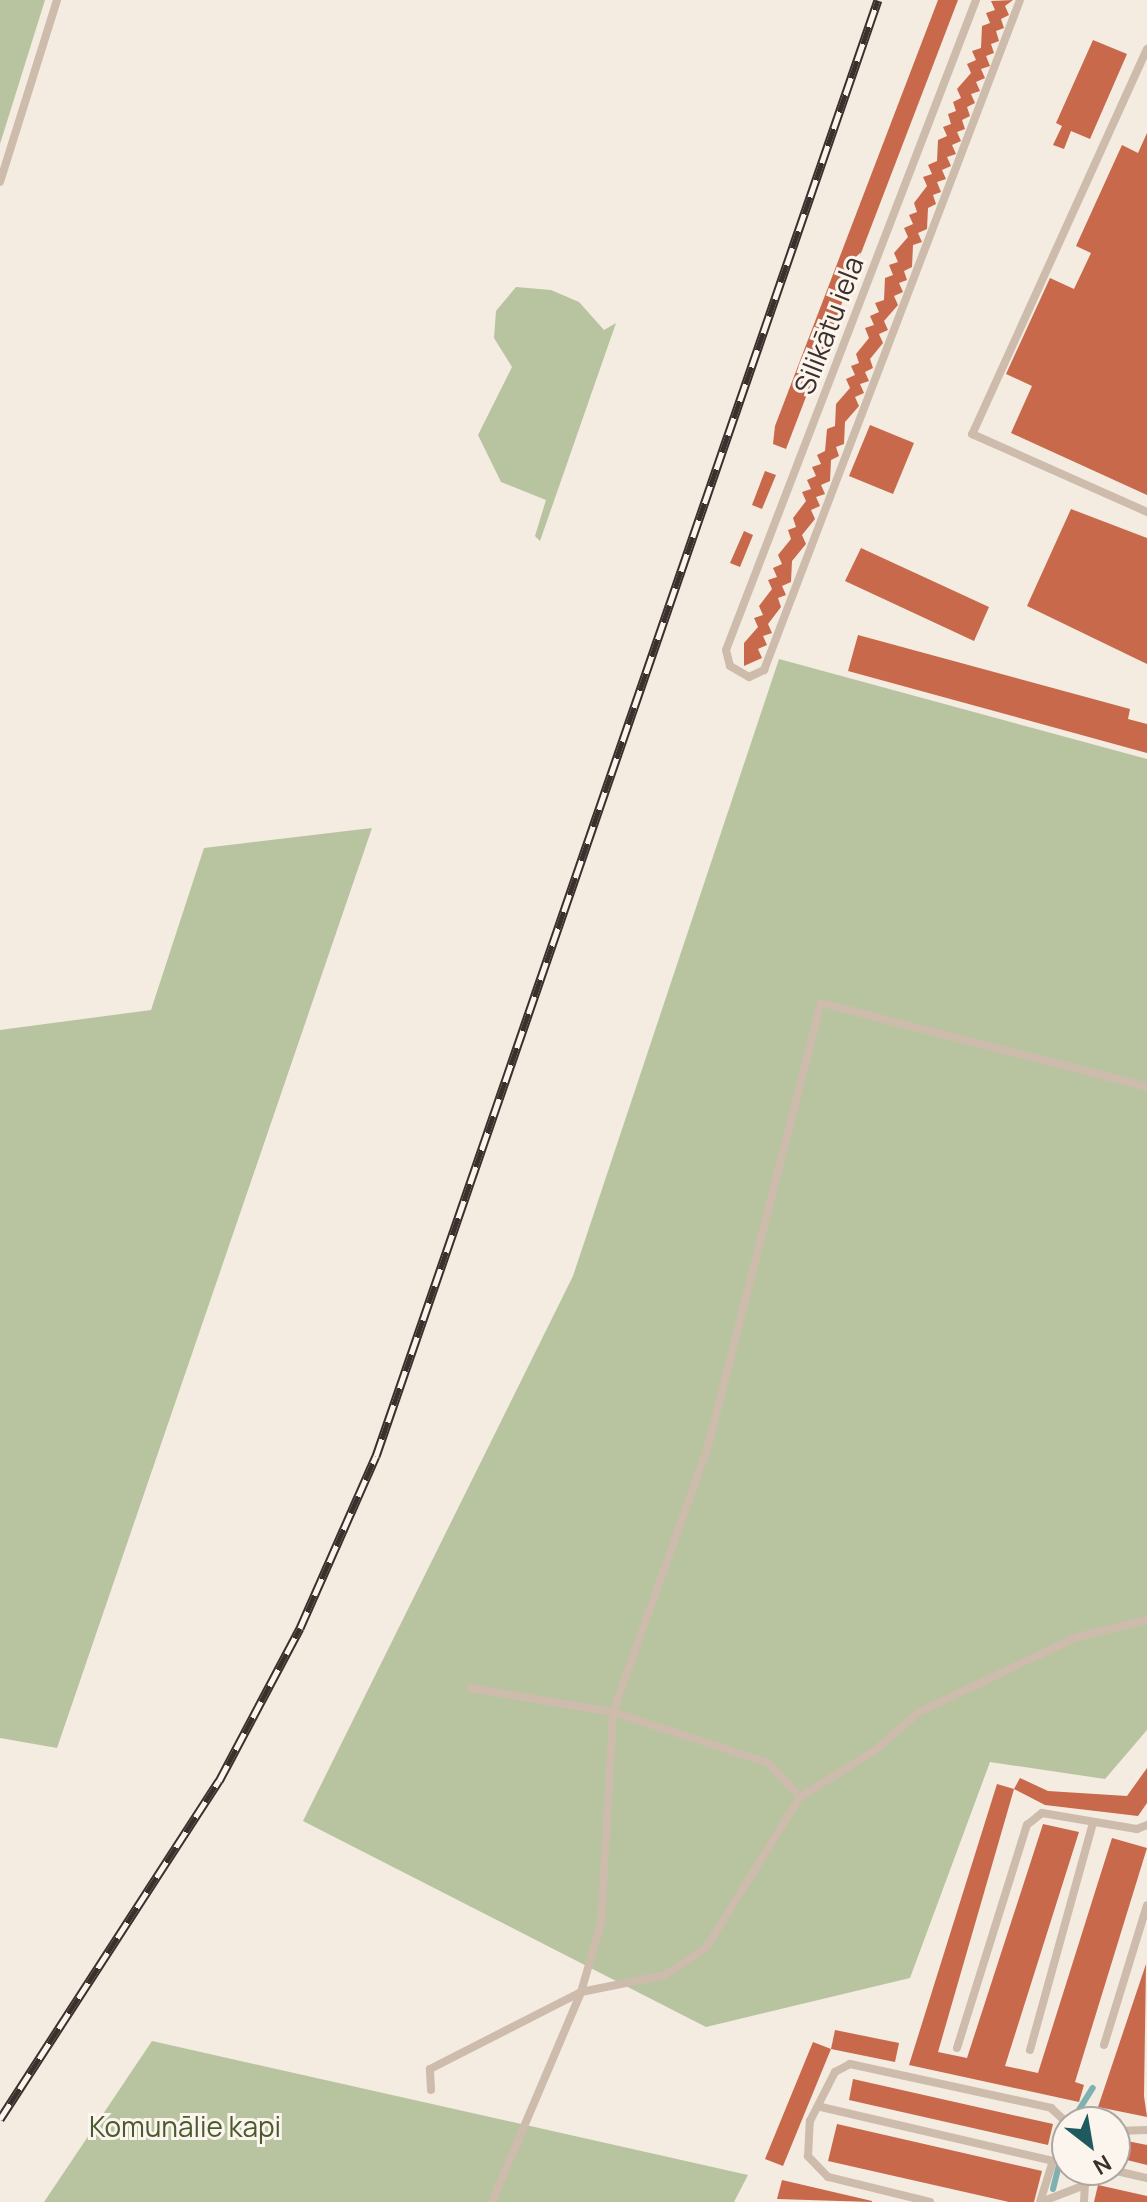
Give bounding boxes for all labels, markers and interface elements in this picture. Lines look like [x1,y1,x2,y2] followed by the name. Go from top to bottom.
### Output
[786,251,870,399] street label: Silikātu iela
[1051,2106,1131,2186] north arrow
[89,2109,281,2143] park label: Komunālie kapi
[1088,2148,1117,2182] text: N

